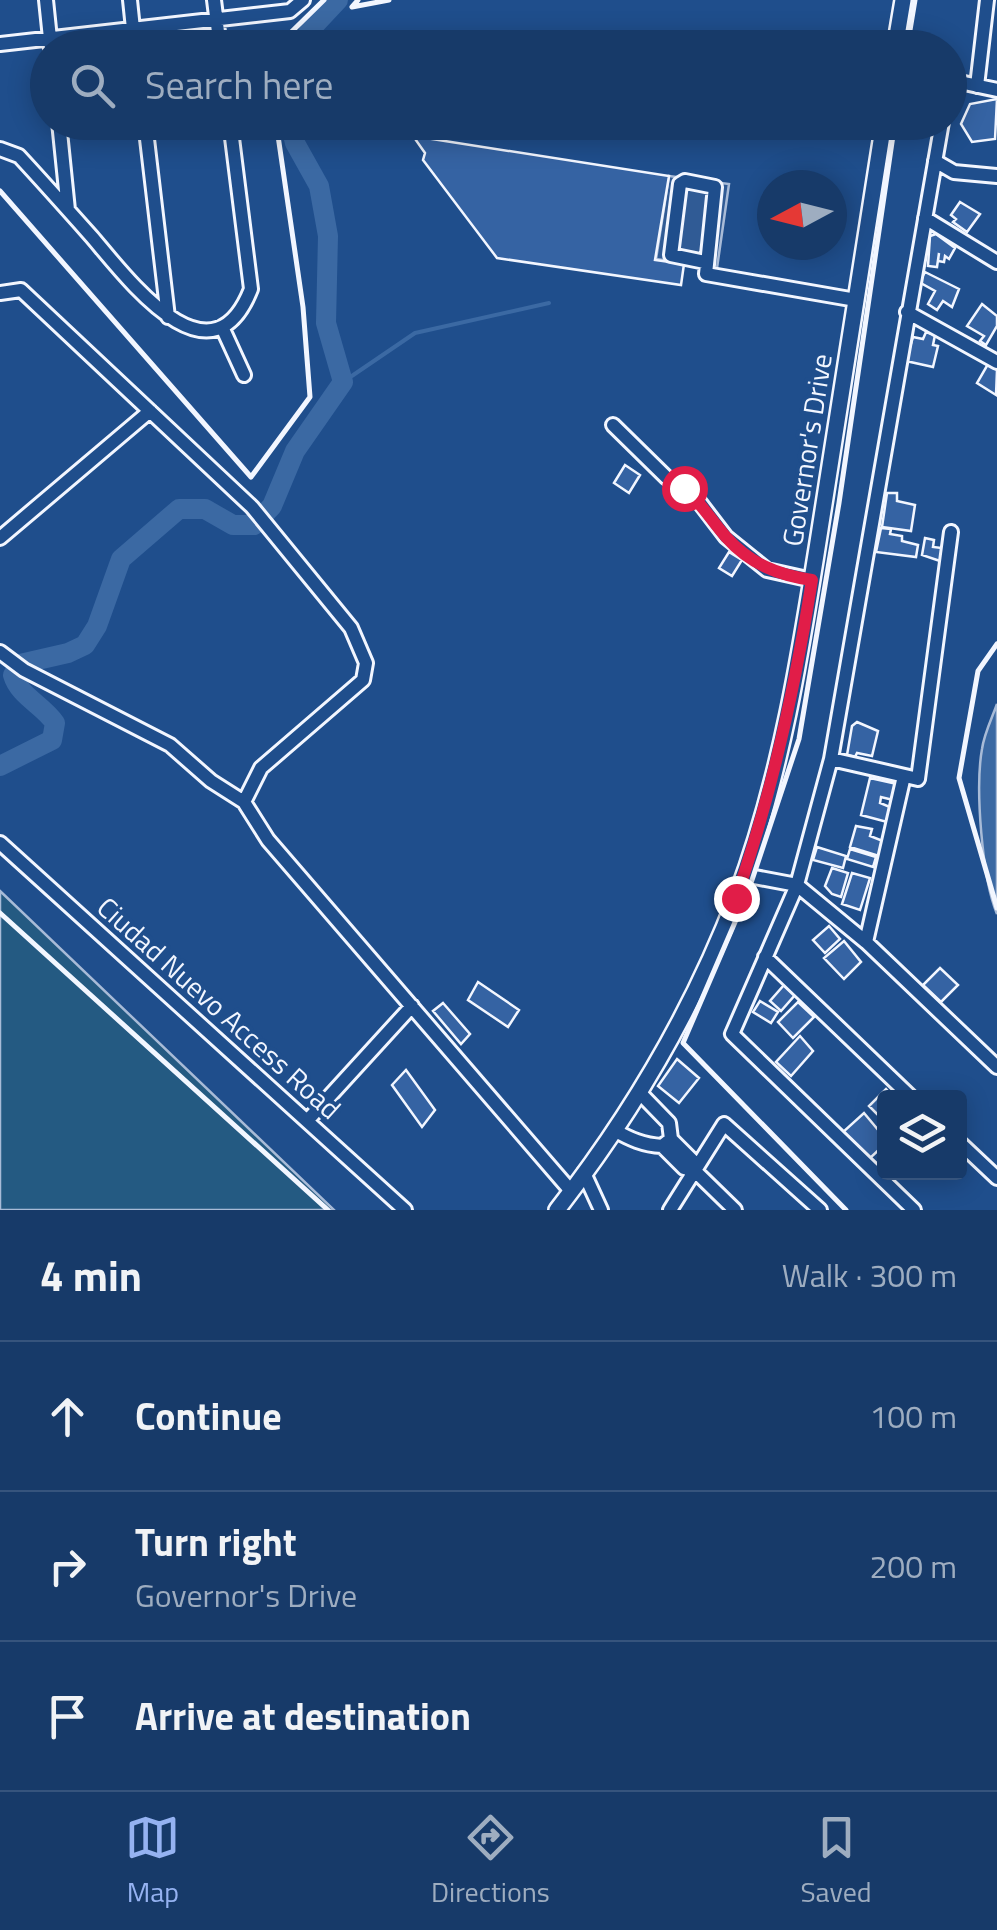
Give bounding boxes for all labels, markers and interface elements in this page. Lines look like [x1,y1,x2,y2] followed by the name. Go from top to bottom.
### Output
[30,30,967,140] search box
[145,56,333,114] text: Search here
[65,58,120,113] icon: search
[757,170,847,260] north arrow
[770,351,843,549] street label: Governor's Drive
[662,466,708,512] route start
[714,876,760,922] route end
[88,886,351,1129] street label: Ciudad Nuevo Access Road
[877,1090,967,1180] map controls
[877,1090,967,1180] button: layers
[40,1243,142,1307] text: 4 min
[782,1251,957,1299] text: Walk · 300 m
[135,1387,282,1445] text: Continue
[40,1389,95,1444] icon: ahead
[869,1392,957,1440] text: 100 m
[135,1513,297,1571] text: Turn right
[40,1539,95,1594] icon: right
[869,1542,957,1590] text: 200 m
[135,1571,357,1619] text: Governor's Drive
[135,1687,471,1745] text: Arrive at destination
[40,1689,95,1744] icon: arrive
[125,1810,180,1913] tab: Map
[431,1810,550,1913] tab: Directions
[800,1810,872,1913] tab: Saved

